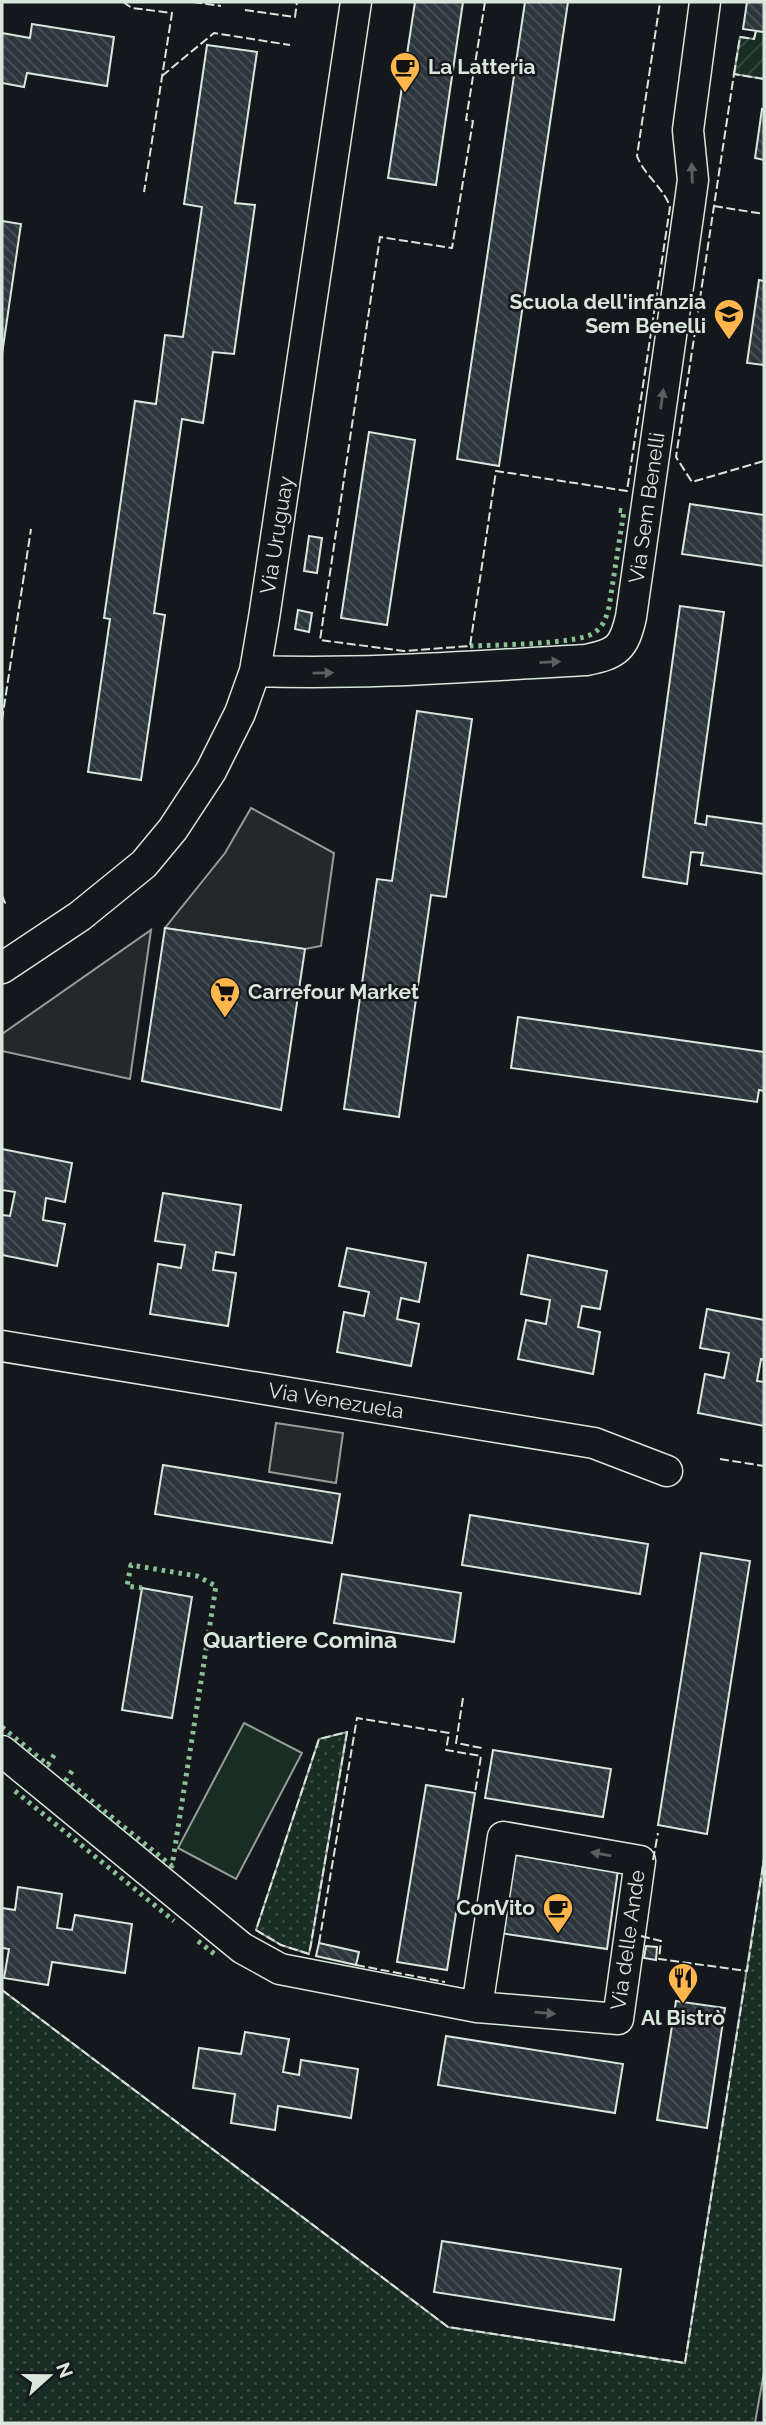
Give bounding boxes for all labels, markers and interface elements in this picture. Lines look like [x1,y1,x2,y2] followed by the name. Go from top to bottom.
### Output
[388,50,422,94] cafe icon: La Latteria
[428,54,536,79] place label: La Latteria
[686,162,697,184] one-way arrow
[509,289,706,338] place label: Scuola dell'infanzia Sem Benelli
[712,297,746,341] school or university icon: Scuola dell'infanzia Sem Benelli
[657,387,668,409] one-way arrow
[624,431,669,585] street label: Via Sem Benelli
[255,474,298,596] street label: Via Uruguay
[540,656,562,667] one-way arrow
[312,667,334,678] one-way arrow
[208,975,242,1019] supermarket icon: Carrefour Market
[248,979,419,1004] place label: Carrefour Market
[267,1377,406,1424] street label: Via Venezuela
[203,1626,397,1653] district label: Quartiere Comina
[590,1848,612,1859] one-way arrow
[605,1868,650,2012] street label: Via delle Ande
[541,1891,575,1935] cafe icon: ConVito
[456,1895,535,1920] place label: ConVito
[666,1961,700,2005] restaurant icon: Al Bistrò
[641,2005,725,2030] place label: Al Bistrò
[534,2008,556,2019] one-way arrow
[14,2341,84,2411] north arrow
[52,2359,78,2381] text: N

